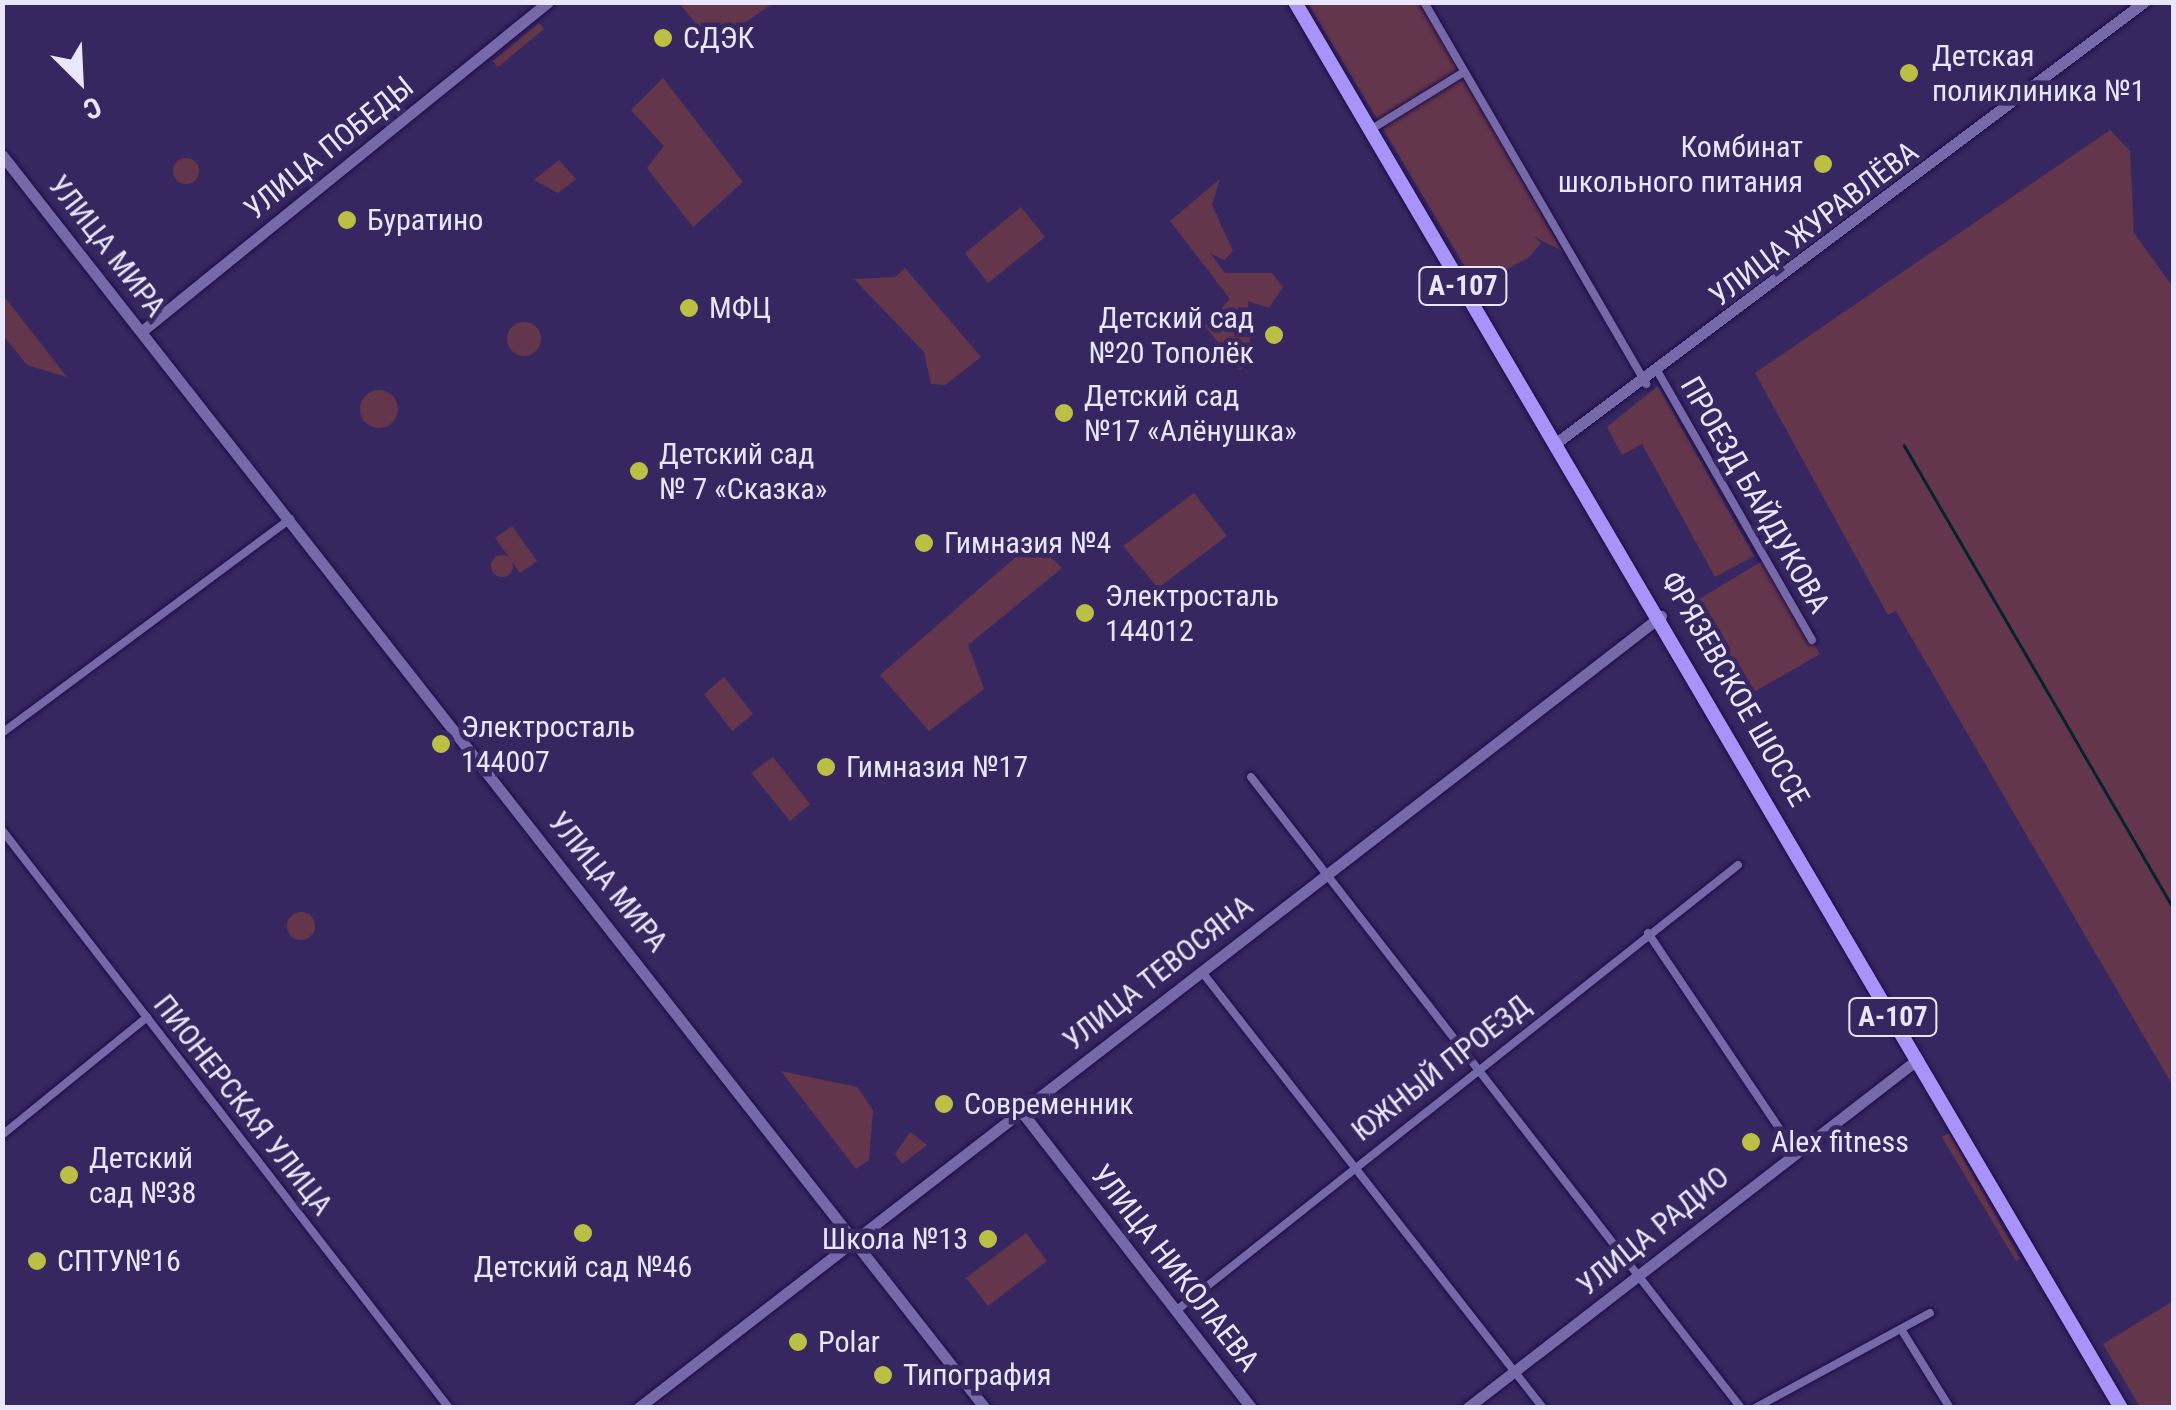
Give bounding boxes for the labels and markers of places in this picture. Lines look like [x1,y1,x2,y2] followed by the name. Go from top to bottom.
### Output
[683,20,754,56] place label: СДЭК
[652,27,674,49] marker: СДЭК
[1932,38,2145,108] place label: Детская поликлиника №1
[1896,60,1922,86] marker: Детская поликлиника №1
[1558,129,1803,200] place label: Комбинат школьного питания
[1812,153,1834,175] marker: Комбинат школьного питания
[367,202,483,238] place label: Буратино
[336,209,358,231] marker: Буратино
[709,290,771,326] place label: МФЦ
[678,297,700,319] marker: МФЦ
[1088,300,1254,370] place label: Детский сад №20 Тополёк
[1263,324,1285,346] marker: Детский сад №20 Тополёк
[1084,378,1297,448] place label: Детский сад №17 «Алёнушка»
[1053,402,1075,424] marker: Детский сад №17 «Алёнушка»
[659,436,827,506] place label: Детский сад № 7 «Сказка»
[628,460,650,482] marker: Детский сад № 7 «Сказка»
[944,525,1111,561] place label: Гимназия №4
[913,532,935,554] marker: Гимназия №4
[1105,578,1279,648] place label: Электросталь 144012
[1074,602,1096,624] marker: Электросталь 144012
[461,709,635,780] place label: Электросталь 144007
[430,733,452,755] marker: Электросталь 144007
[846,749,1028,785] place label: Гимназия №17
[815,756,837,778] marker: Гимназия №17
[964,1086,1134,1122] place label: Современник
[933,1093,955,1115] marker: Современник
[1771,1124,1909,1160] place label: Alex fitness
[1740,1131,1762,1153] marker: Alex fitness
[89,1140,196,1210] place label: Детский сад №38
[58,1164,80,1186] marker: Детский сад №38
[822,1221,968,1257] place label: Школа №13
[572,1222,594,1244] marker: Детский сад №46
[977,1228,999,1250] marker: Школа №13
[57,1243,181,1279] place label: СПТУ№16
[474,1249,692,1285] place label: Детский сад №46
[26,1250,48,1272] marker: СПТУ№16
[818,1324,880,1360] place label: Polar
[787,1331,809,1353] marker: Polar
[903,1357,1052,1393] place label: Типография
[872,1364,894,1386] marker: Типография

